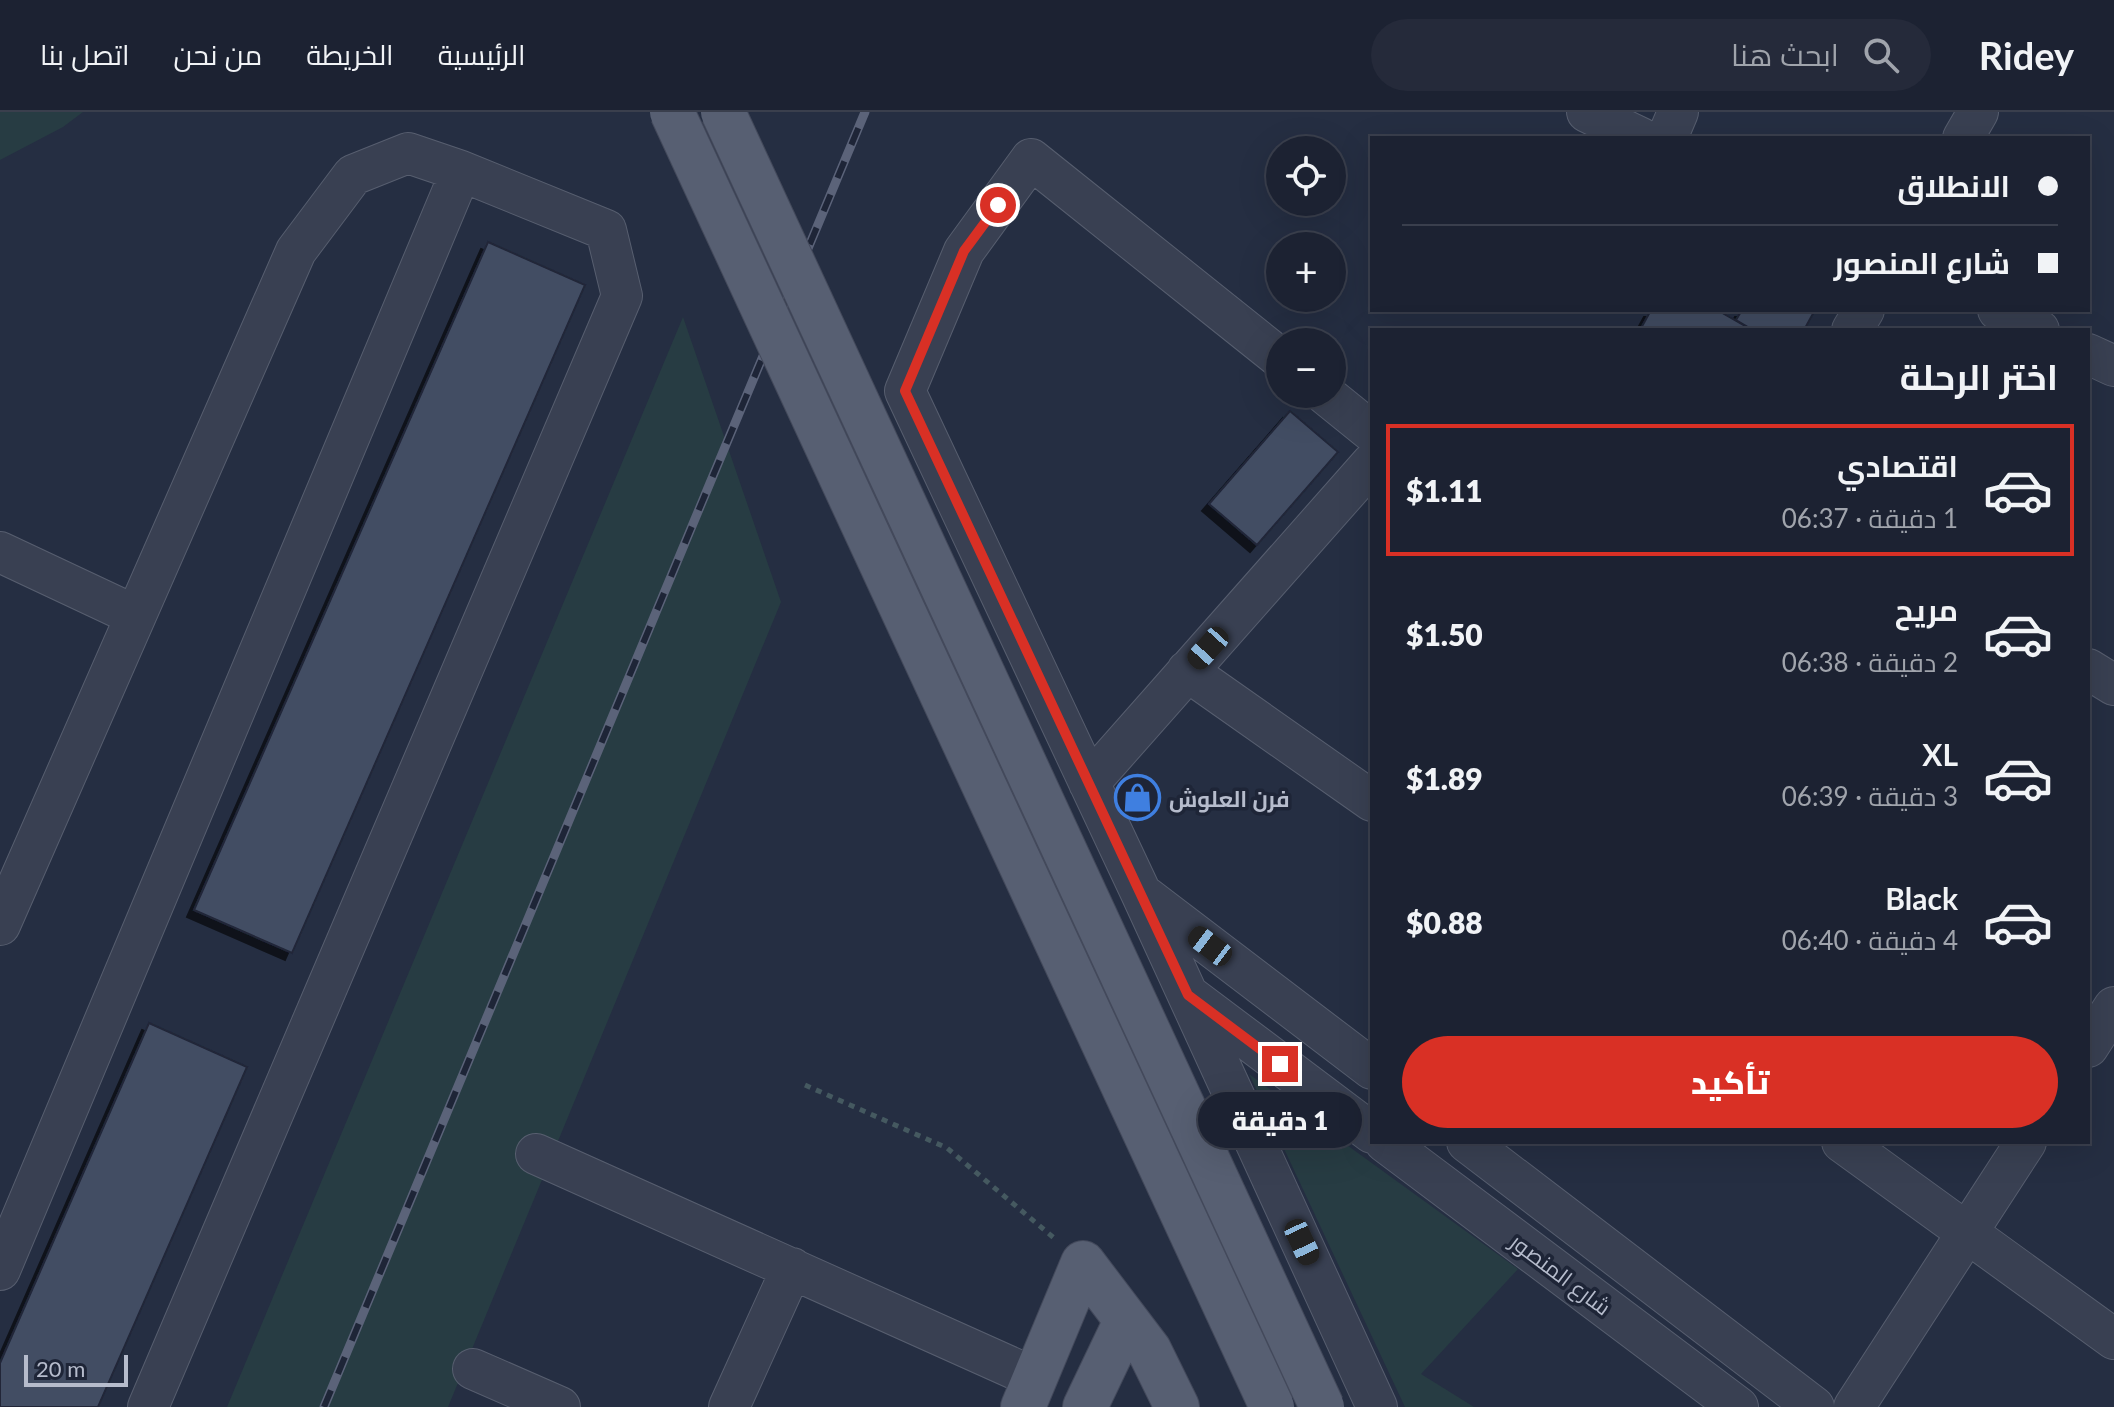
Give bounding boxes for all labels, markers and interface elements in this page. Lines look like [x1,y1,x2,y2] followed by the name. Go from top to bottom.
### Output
[1371,19,1931,91] search box
[1979,32,2074,78] text: Ridey
[1859,33,1903,77] icon: search
[1731,36,1839,72] text: ابحث هنا
[40,37,130,71] text: اتصل بنا
[174,37,262,71] text: من نحن
[306,37,394,71] text: الخريطة
[438,37,526,71] text: الرئيسية
[1266,136,1346,408] map controls
[1266,136,1346,216] button: locate
[1897,167,2010,203] text: الانطلاق
[980,187,1016,223] route start
[1266,232,1346,312] button: +
[1834,244,2010,280] text: شارع المنصور
[1266,328,1346,408] button: −
[1900,354,2058,398] text: اختر الرحلة
[1837,447,1958,483] text: اقتصادي
[1982,454,2054,526] icon: car
[1406,472,1483,508] text: $1.11
[1782,502,1958,534] text: 1 دقيقة · 06:37
[1895,591,1958,627] text: مريح
[1982,598,2054,670] icon: car
[1406,616,1483,652] text: $1.50
[1183,622,1233,674] car
[1782,646,1958,678] text: 2 دقيقة · 06:38
[1922,736,1958,772] text: XL
[1982,742,2054,814] icon: car
[1406,760,1483,796] text: $1.89
[1114,774,1162,822] shop icon: فرن العلوش
[1782,780,1958,812] text: 3 دقيقة · 06:39
[1169,785,1290,813] place label: فرن العلوش
[1885,880,1958,916] text: Black
[1982,886,2054,958] icon: car
[1406,904,1483,940] text: $0.88
[1184,922,1236,970] car
[1782,924,1958,956] text: 4 دقيقة · 06:40
[1402,1036,2058,1128] button: تأكيد
[1262,1046,1298,1082] route end
[1198,1092,1362,1148] callout: 1 دقيقة
[1232,1104,1328,1136] text: 1 دقيقة
[1281,1215,1323,1269] car
[1503,1226,1617,1322] street label: شارع المنصور
[24,1351,128,1387] scale bar
[36,1355,85,1382] text: 20 m

